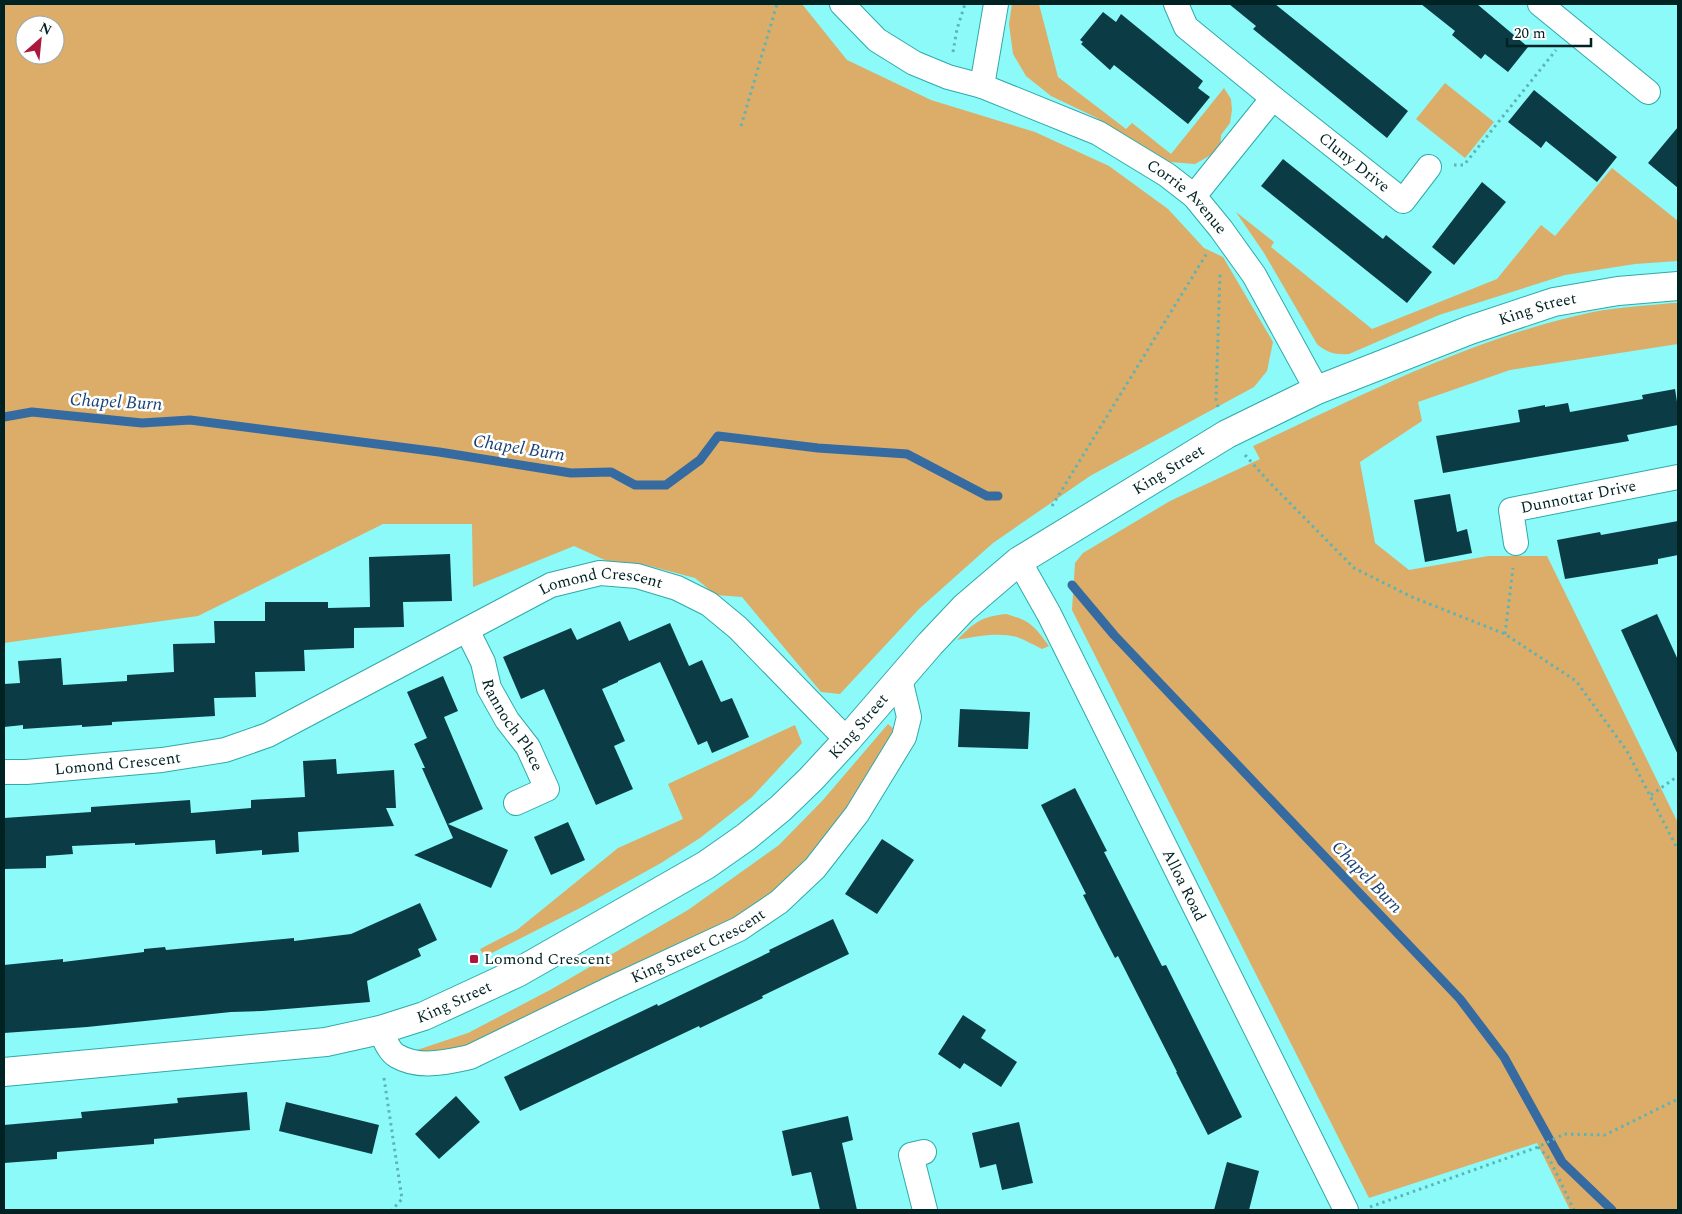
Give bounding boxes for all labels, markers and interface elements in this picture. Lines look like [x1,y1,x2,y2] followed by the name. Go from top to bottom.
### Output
[15,15,65,65] north arrow
[1507,15,1591,47] scale bar
[36,17,56,41] text: N
[1514,22,1546,45] text: 20 m
[1313,126,1395,198] street label: Cluny Drive
[1142,153,1233,240] street label: Corrie Avenue
[1495,286,1579,332] street label: King Street
[69,386,163,418] water label: Chapel Burn
[471,427,567,469] water label: Chapel Burn
[1128,438,1209,501] street label: King Street
[1518,474,1638,520] street label: Dunnottar Drive
[534,561,666,601] street label: Lomond Crescent
[475,677,549,775] street label: Rannoch Place
[823,688,894,765] street label: King Street
[54,745,183,781] street label: Lomond Crescent
[1325,834,1409,920] water label: Chapel Burn
[1156,845,1212,926] street label: Alloa Road
[627,902,770,990] street label: King Street Crescent
[484,947,611,971] place label: Lomond Crescent
[468,953,480,965] marker: Lomond Crescent
[414,974,496,1030] street label: King Street

